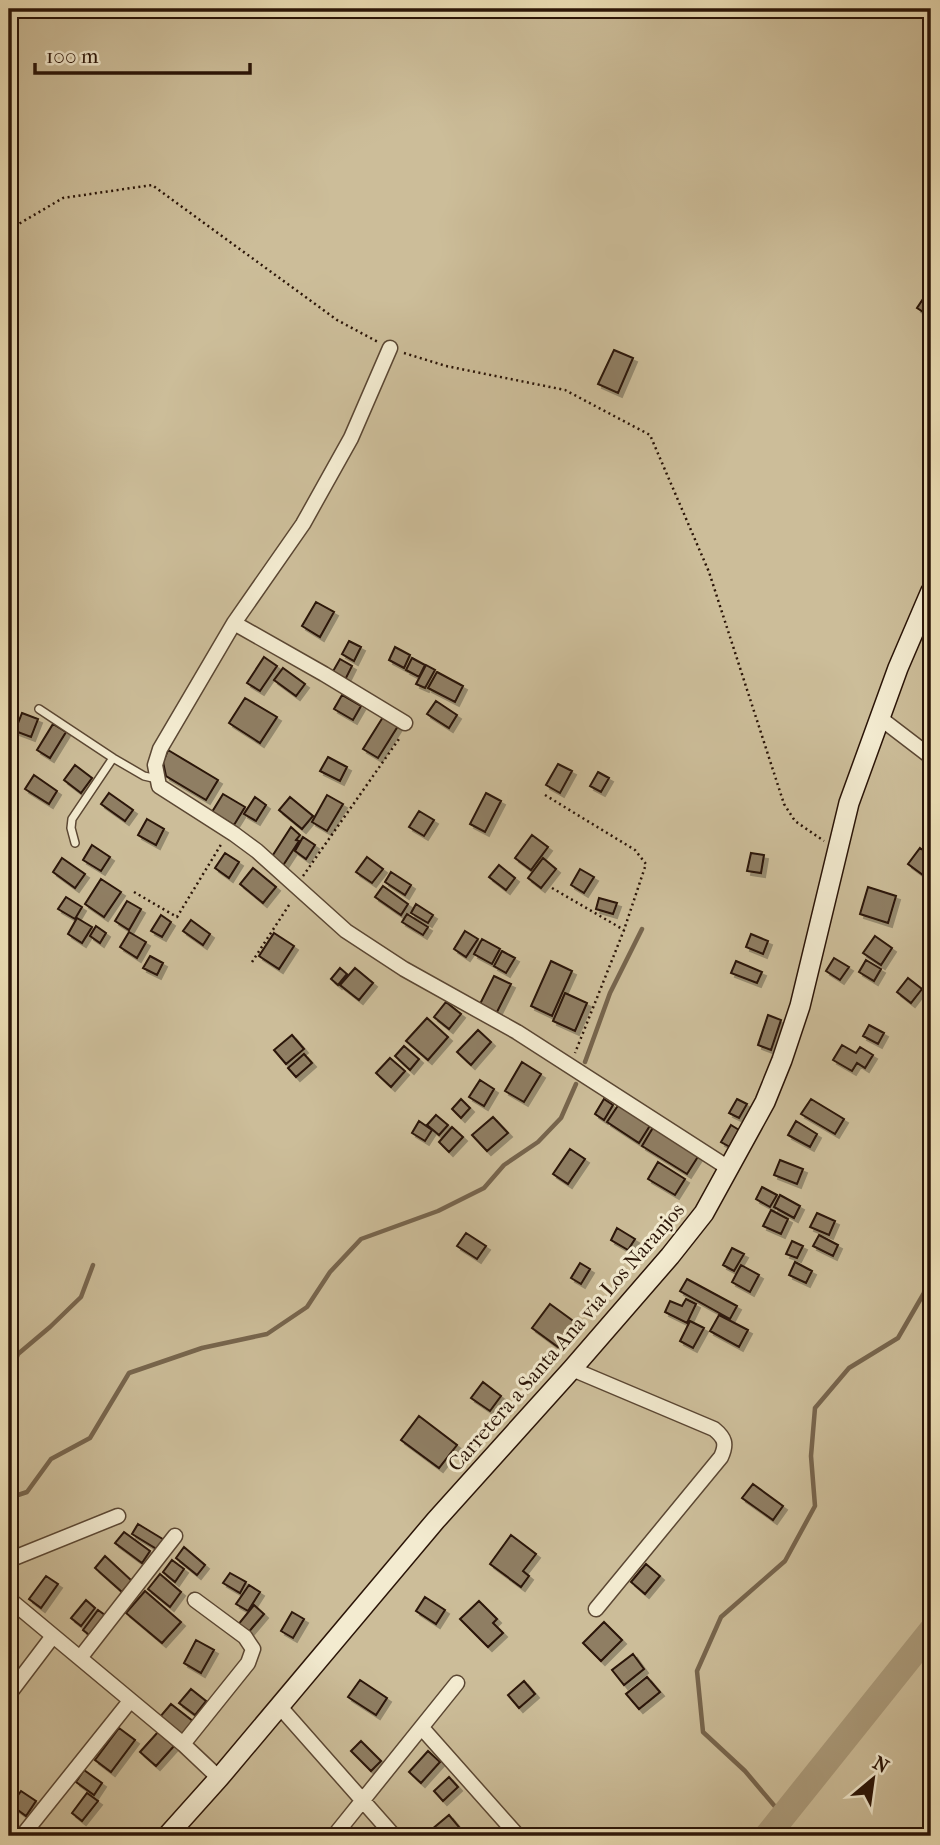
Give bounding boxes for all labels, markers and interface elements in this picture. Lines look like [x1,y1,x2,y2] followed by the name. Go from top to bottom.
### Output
[35,32,250,76] scale bar
[46,44,99,68] text: 100 m
[443,1198,689,1476] street label: Carretera a Santa Ana via Los Naranjos
[838,1744,908,1814] north arrow
[869,1752,893,1778] text: N

